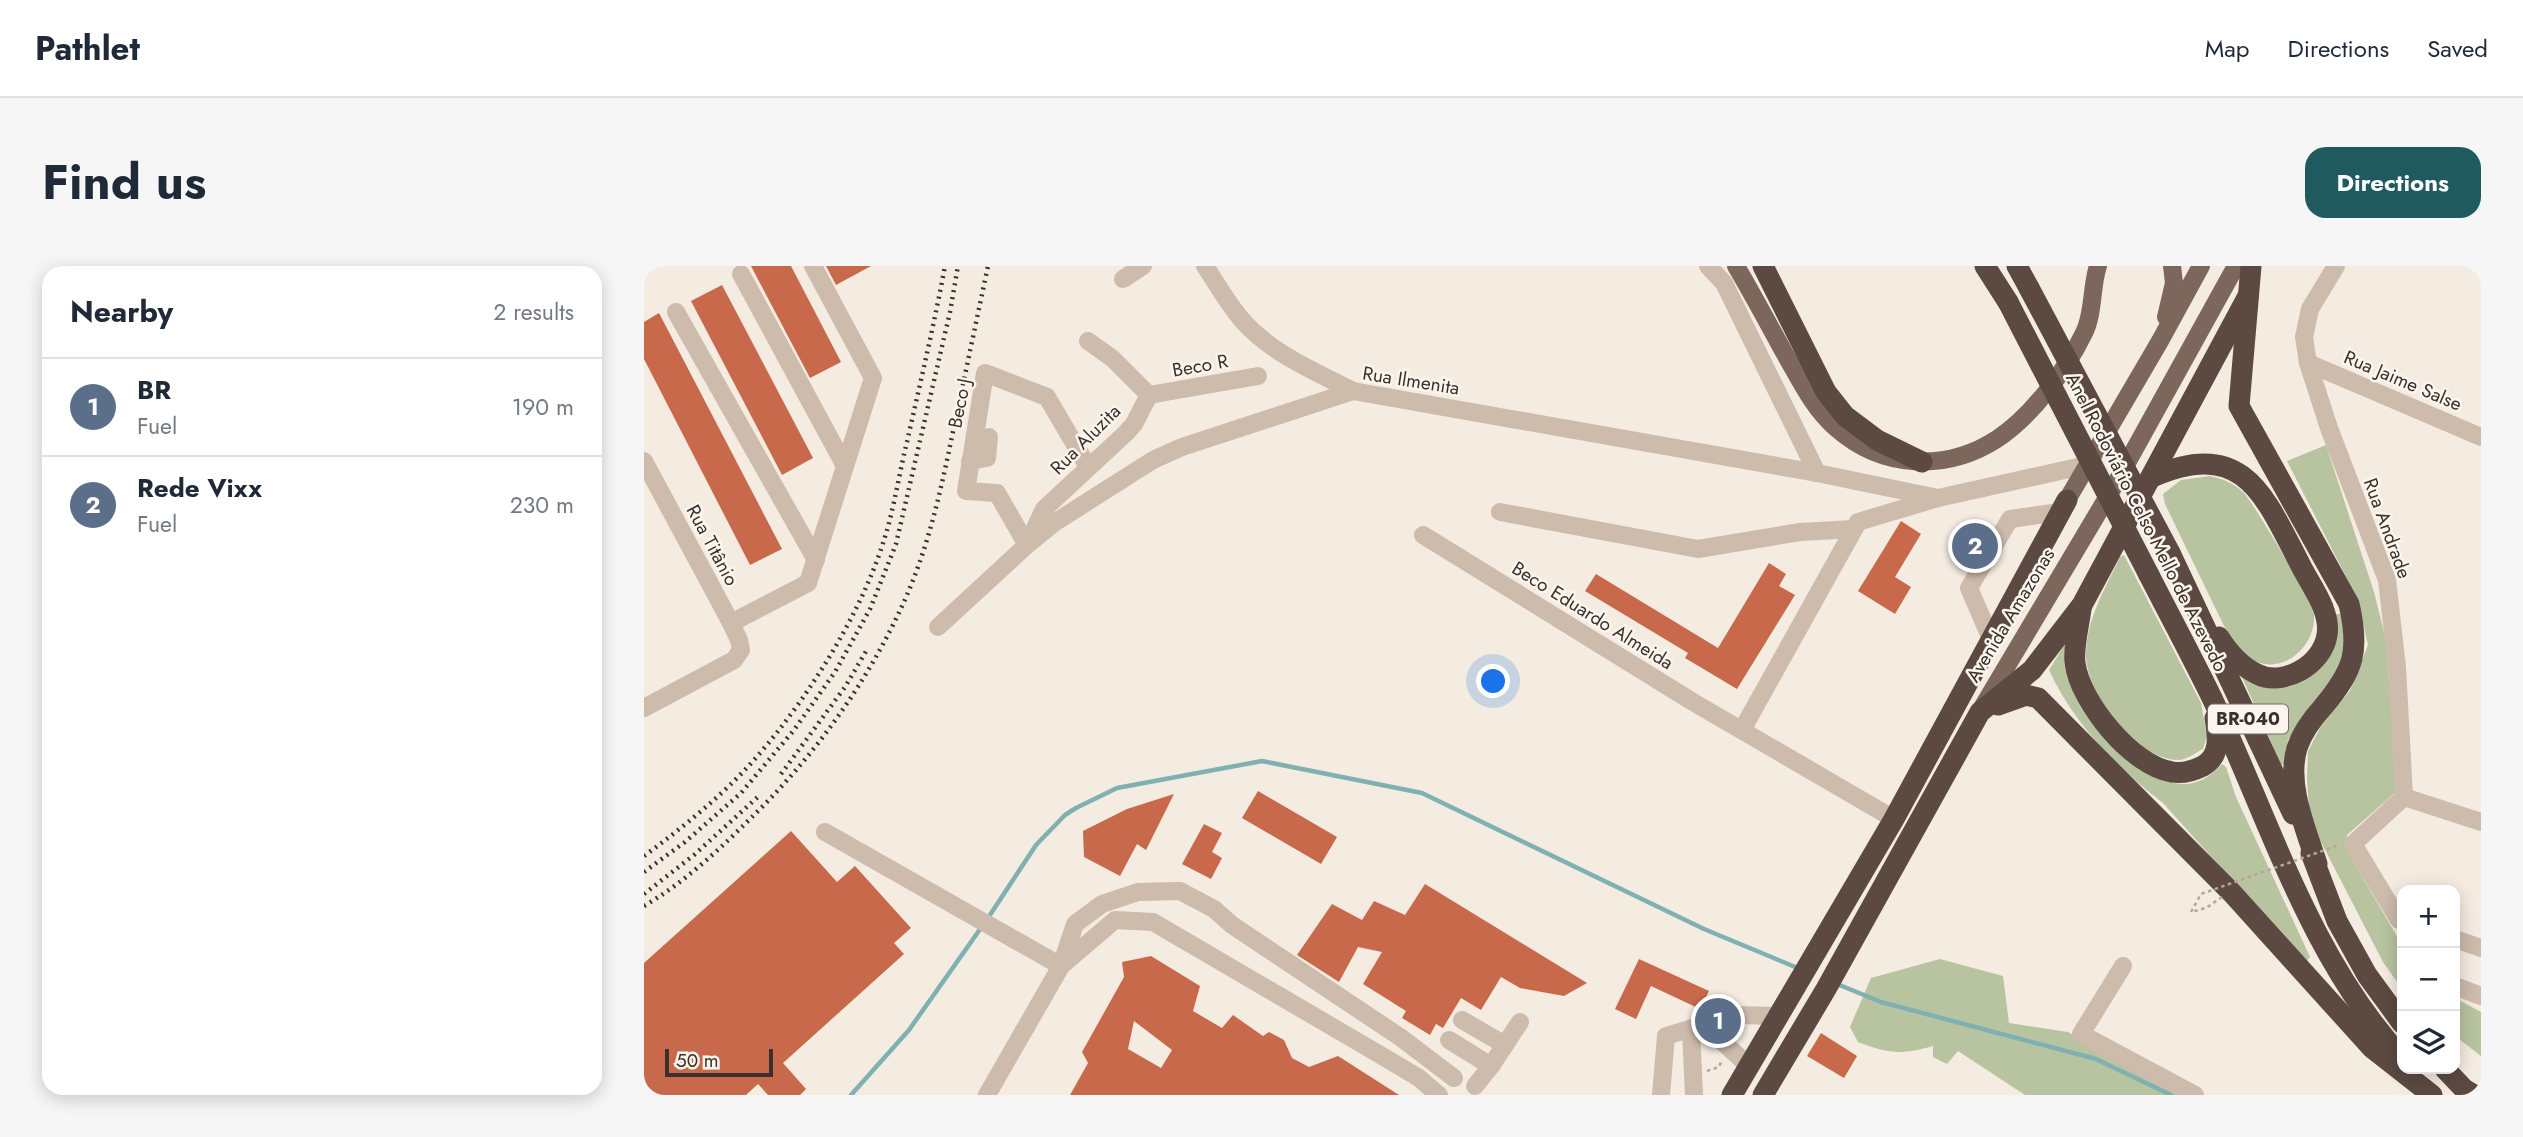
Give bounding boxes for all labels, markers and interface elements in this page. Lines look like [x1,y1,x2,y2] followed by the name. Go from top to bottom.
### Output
[35,25,140,72] text: Pathlet
[2205,31,2250,66] text: Map
[2288,31,2389,66] text: Directions
[2427,31,2488,66] text: Saved
[42,147,206,217] text: Find us
[2305,147,2481,218] button: Directions
[70,290,173,333] text: Nearby
[493,295,574,329] text: 2 results
[2340,343,2466,418] street label: Rua Jaime Salse
[1170,347,1230,384] street label: Beco R
[1361,360,1461,401] street label: Rua Ilmenita
[2059,368,2234,676] street label: Anel Rodoviário Celso Mello de Azevedo
[137,371,171,409] text: BR
[941,376,978,430] street label: Beco J
[87,390,99,424] text: 1
[512,390,574,424] text: 190 m
[1044,398,1127,481] street label: Rua Aluzita
[137,409,177,443] text: Fuel
[137,469,262,507] text: Rede Vixx
[2357,474,2418,582] street label: Rua Andrade
[85,488,101,522] text: 2
[510,488,574,522] text: 230 m
[680,500,745,591] street label: Rua Titânio
[137,507,177,541] text: Fuel
[1952,520,1998,572] pin: 2
[1960,543,2061,687] street label: Avenida Amazonas
[1507,555,1679,676] street label: Beco Eduardo Almeida
[1476,664,1510,698] your location
[2208,704,2288,733] road number: BR-040
[2397,885,2460,1074] map controls
[2397,885,2460,948] button: +
[2397,948,2460,1011] button: −
[1695,995,1741,1047] pin: 1
[2397,1011,2460,1074] button: layers
[665,1046,774,1078] scale bar
[676,1047,719,1074] text: 50 m

